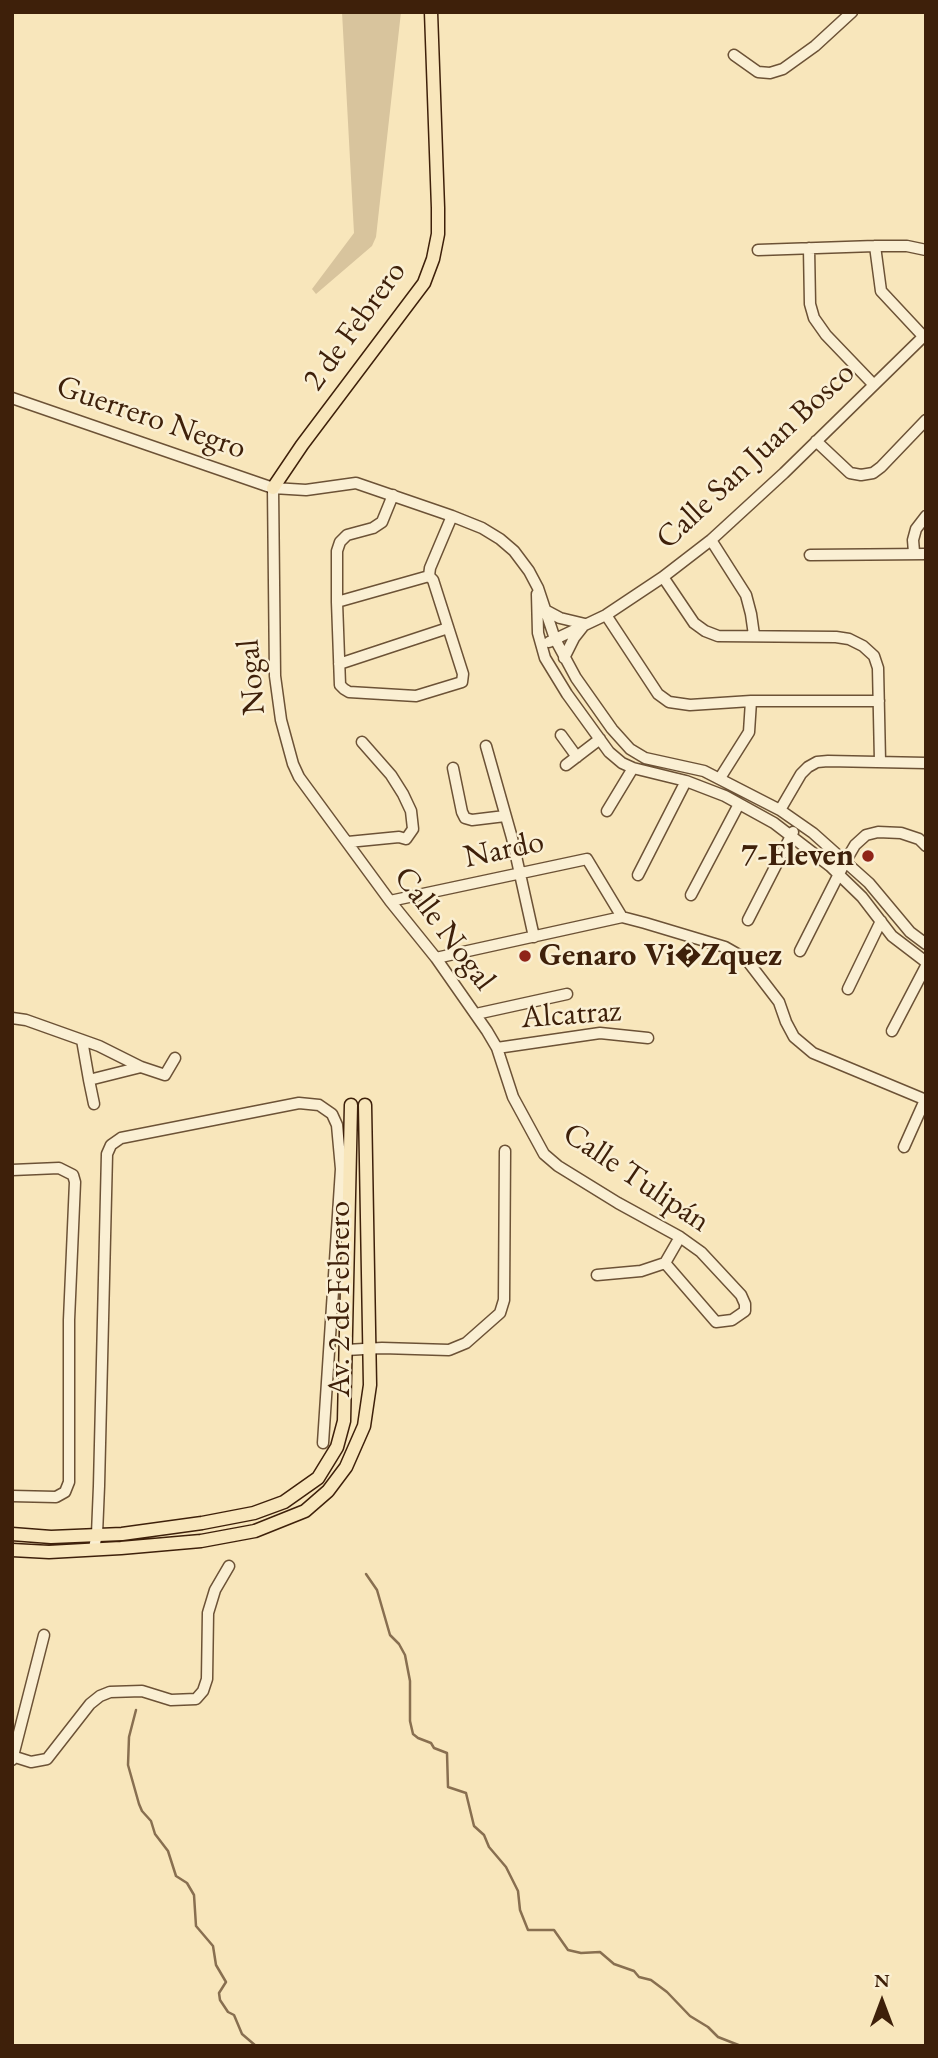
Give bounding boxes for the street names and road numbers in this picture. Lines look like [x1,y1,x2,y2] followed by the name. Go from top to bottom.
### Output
[295,254,415,398] street label: 2 de Febrero
[649,354,863,558] street label: Calle San Juan Bosco
[51,368,251,468] street label: Guerrero Negro
[230,638,274,716] street label: Nogal
[460,823,548,877] street label: Nardo
[385,859,503,999] street label: Calle Nogal
[520,992,622,1038] street label: Alcatraz
[555,1115,717,1241] street label: Calle Tulipán
[321,1201,359,1397] street label: Av. 2 de Febrero

